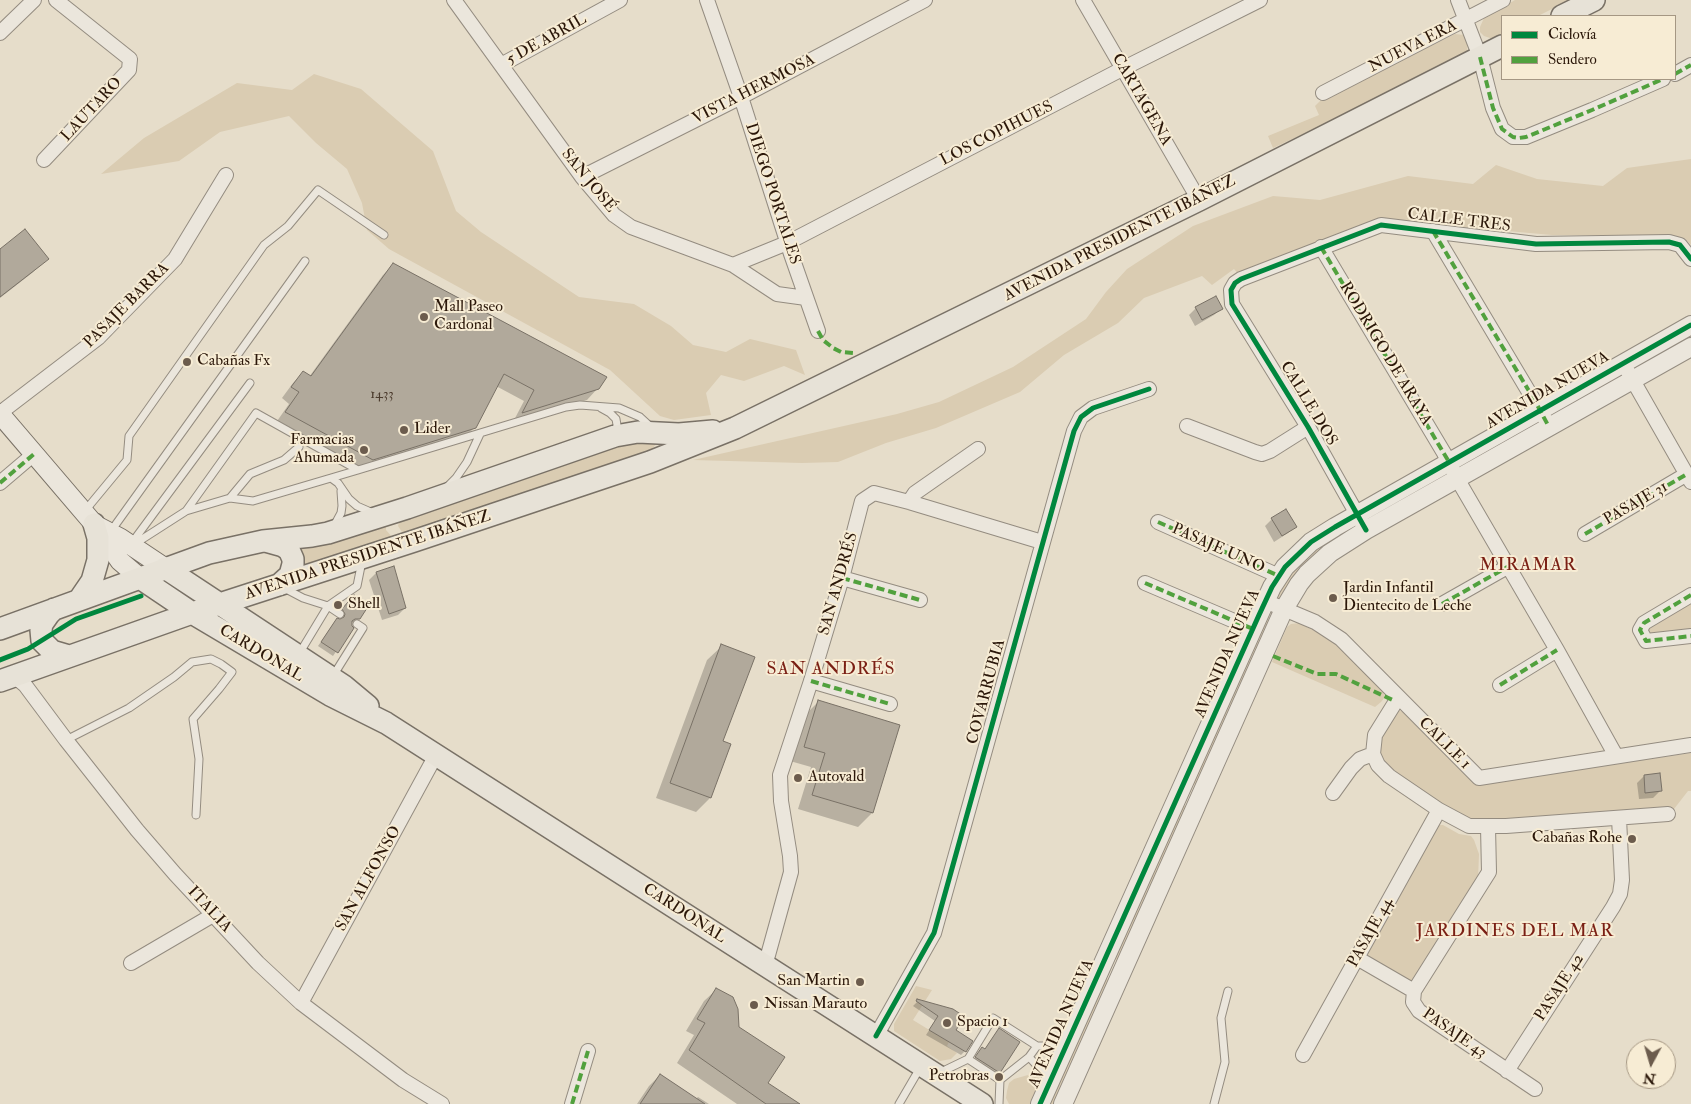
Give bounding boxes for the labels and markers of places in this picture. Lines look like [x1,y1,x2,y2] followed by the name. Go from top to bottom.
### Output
[434,298,503,336] place label: Mall Paseo Cardonal
[418,311,430,323] marker: Mall Paseo Cardonal
[197,352,270,372] place label: Cabañas Fx
[181,356,193,368] marker: Cabañas Fx
[414,420,450,440] place label: Lider
[398,424,410,436] marker: Lider
[290,431,354,469] place label: Farmacias Ahumada
[358,444,370,456] marker: Farmacias Ahumada
[1343,579,1471,617] place label: Jardin Infantil Dientecito de Leche
[1327,592,1339,604] marker: Jardin Infantil Dientecito de Leche
[348,595,380,615] place label: Shell
[332,599,344,611] marker: Shell
[808,768,864,788] place label: Autovald
[792,772,804,784] marker: Autovald
[1532,829,1622,849] place label: Cabañas Rohe
[1626,833,1638,845] marker: Cabañas Rohe
[777,972,850,992] place label: San Martin
[854,976,866,988] marker: San Martin
[764,995,867,1015] place label: Nissan Marauto
[748,999,760,1011] marker: Nissan Marauto
[957,1013,1008,1033] place label: Spacio 1
[941,1017,953,1029] marker: Spacio 1
[929,1067,989,1087] place label: Petrobras
[993,1071,1005,1083] marker: Petrobras

